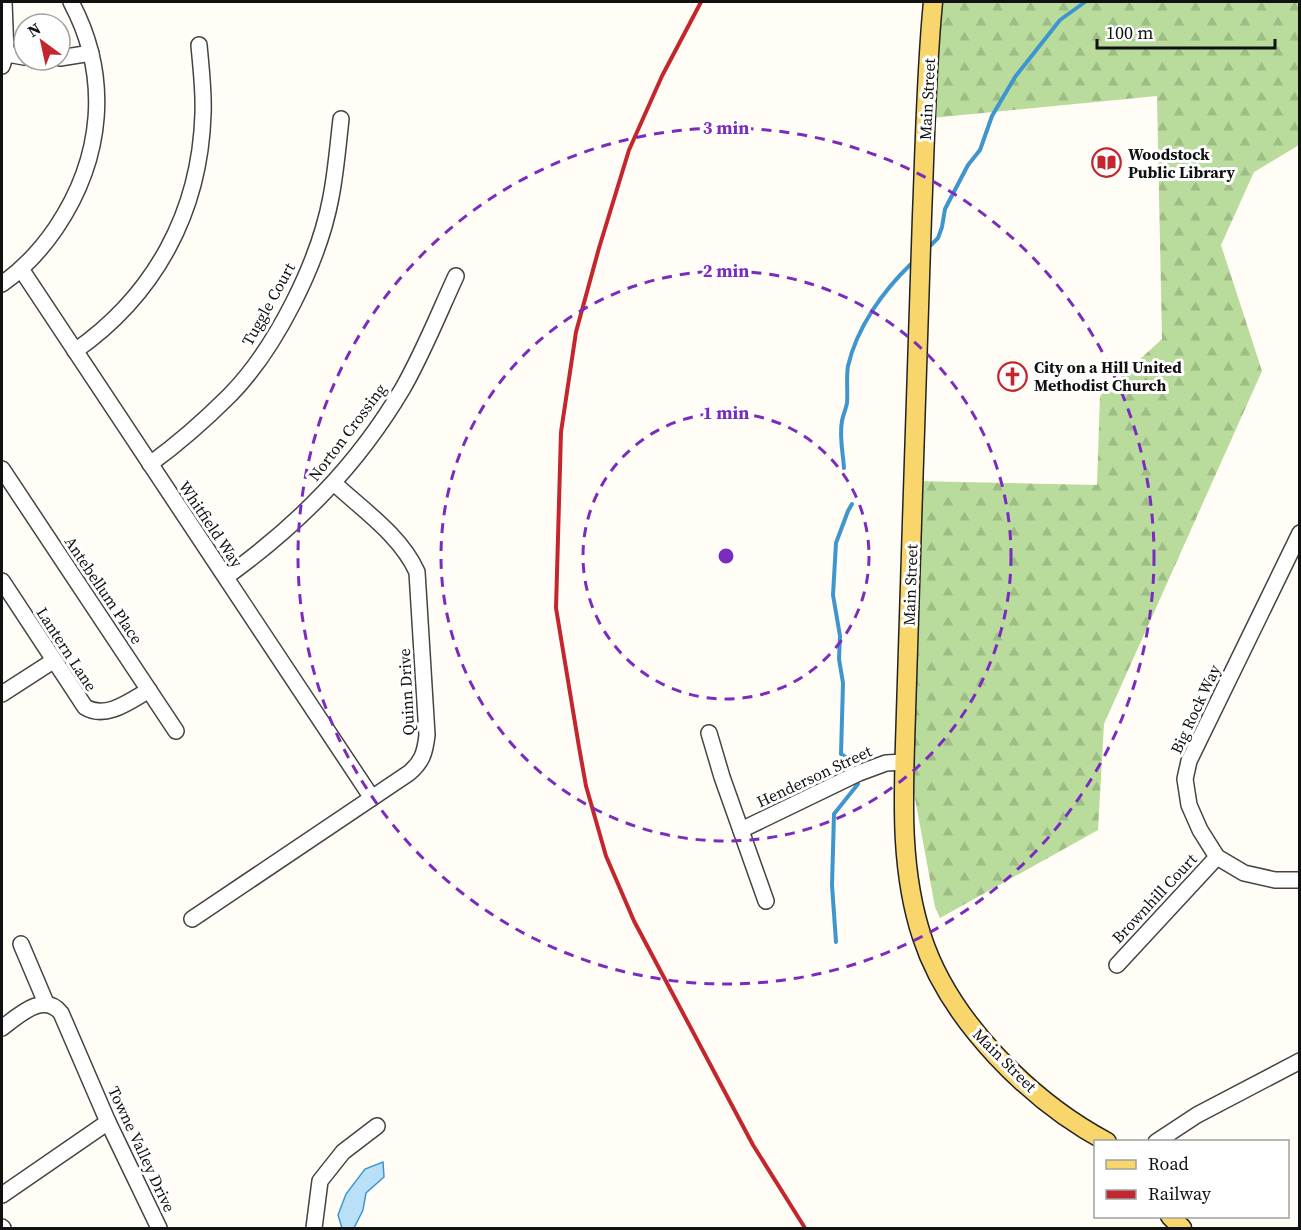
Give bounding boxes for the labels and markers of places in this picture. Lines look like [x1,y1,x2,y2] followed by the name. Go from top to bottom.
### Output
[1128,143,1235,183] place label: Woodstock Public Library
[1091,147,1123,179] library icon: Woodstock Public Library
[1034,356,1182,396] place label: City on a Hill United Methodist Church
[997,360,1029,392] church icon: City on a Hill United Methodist Church
[716,546,736,566] centre of rings

